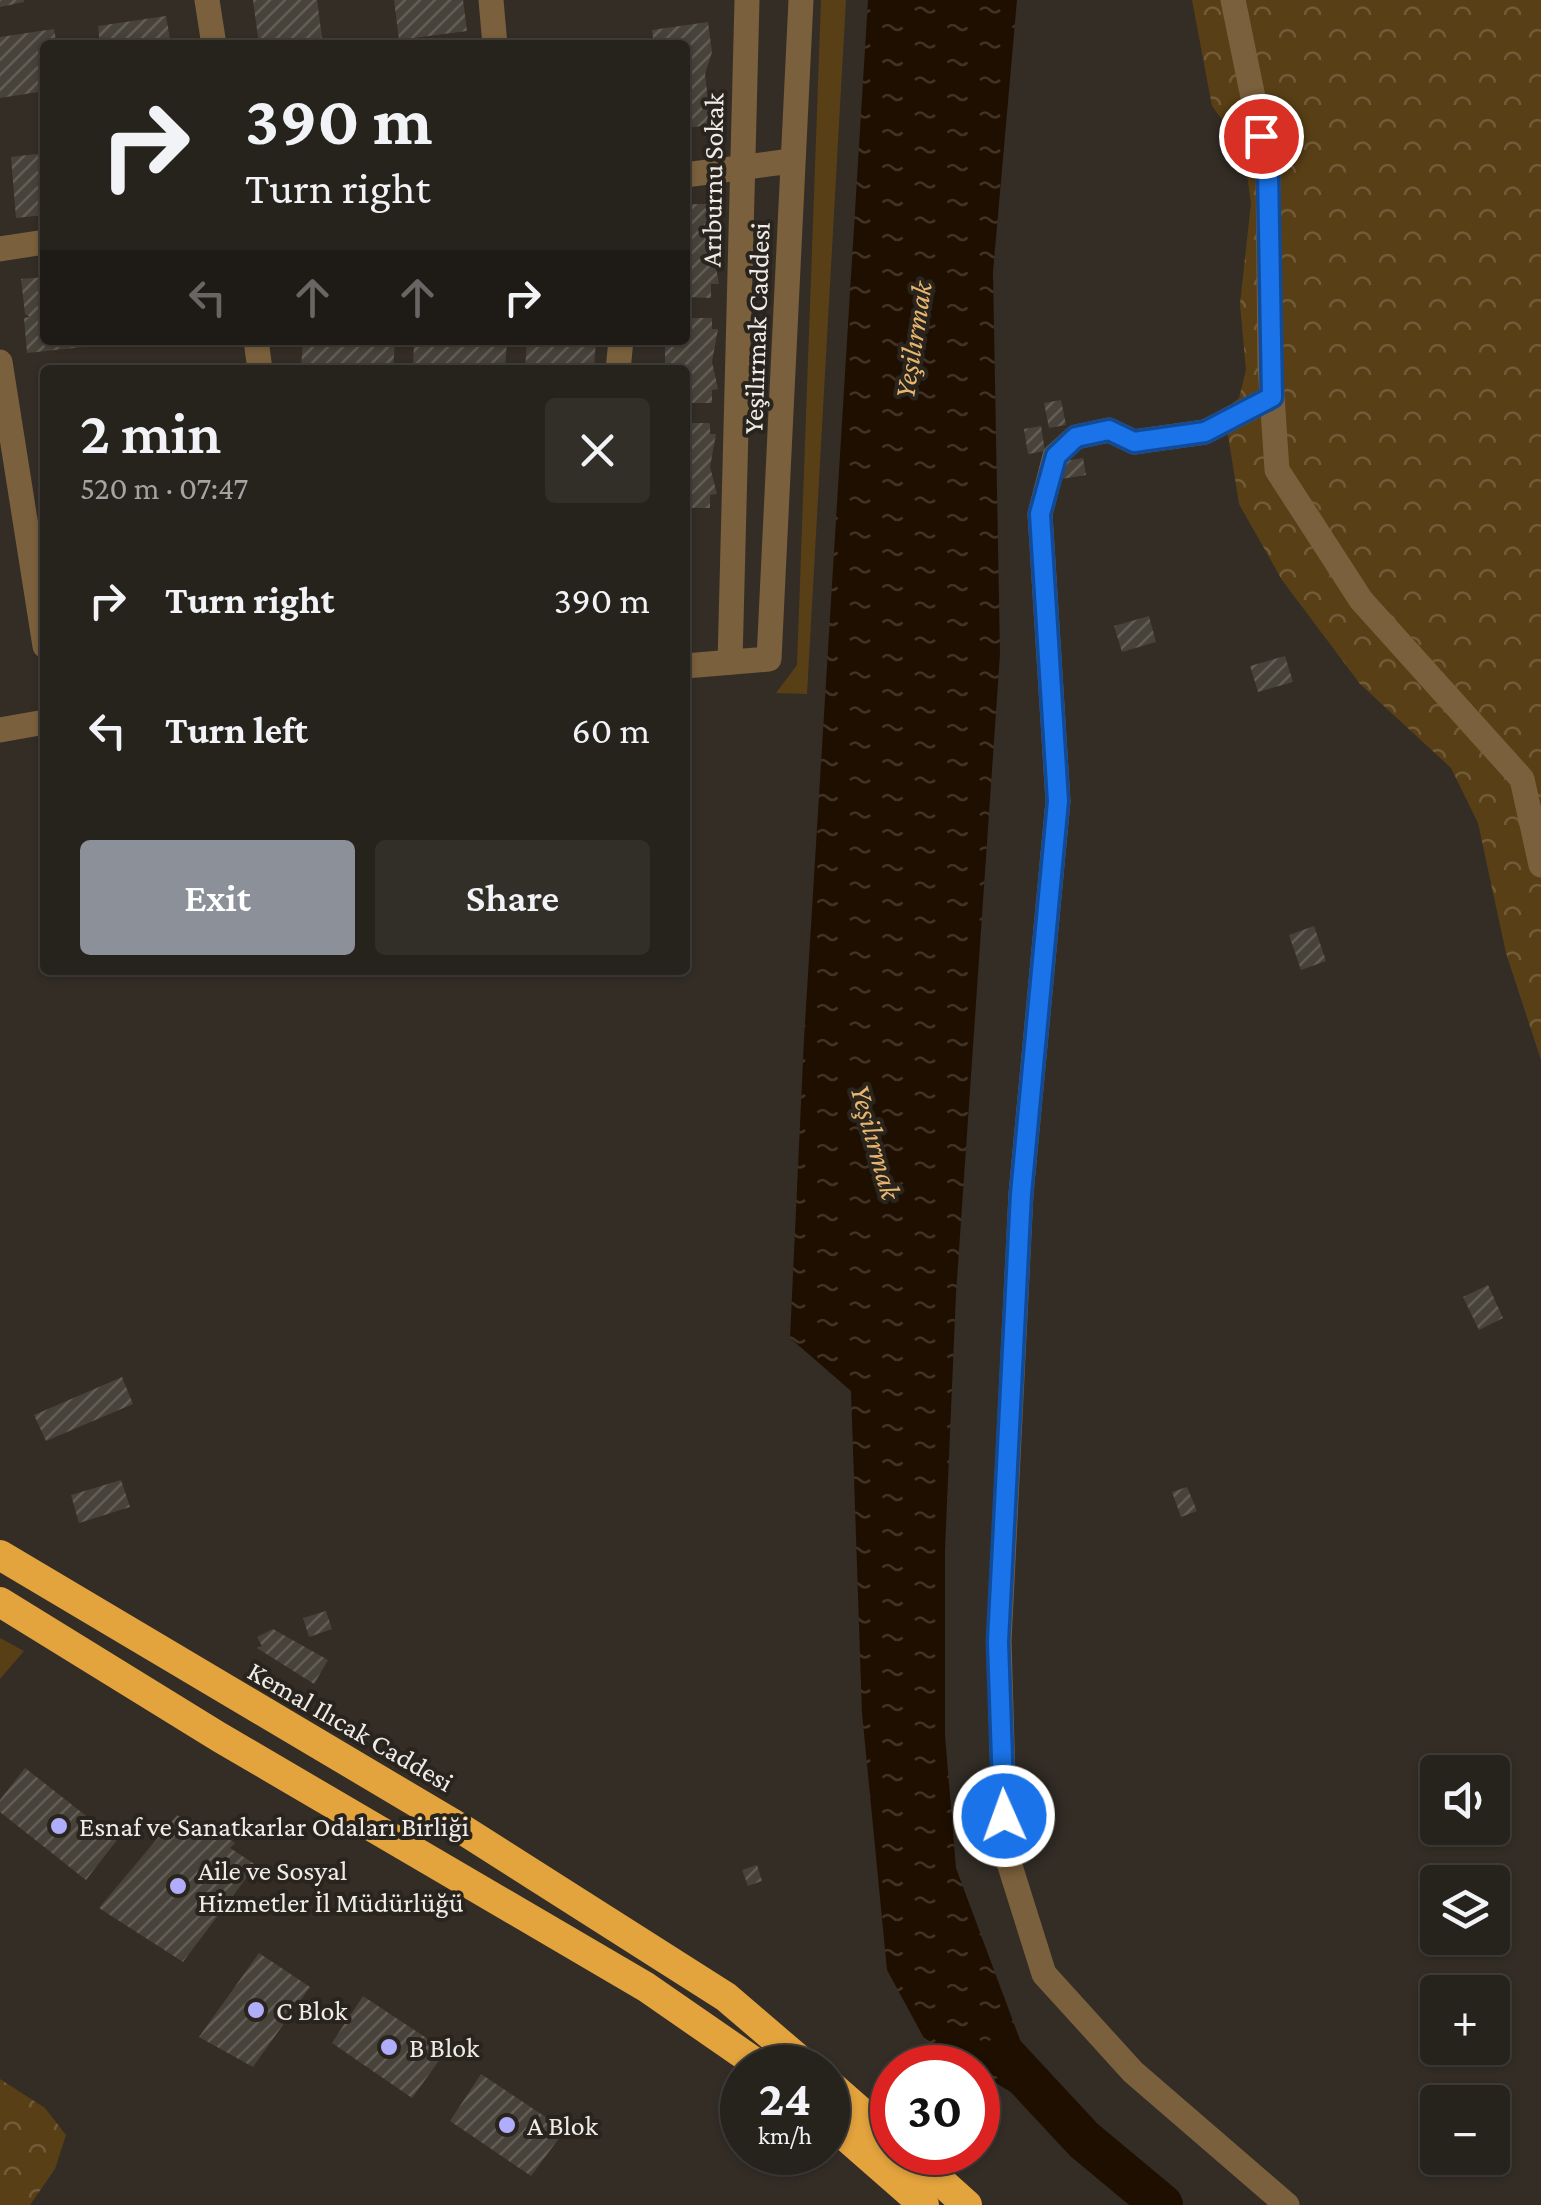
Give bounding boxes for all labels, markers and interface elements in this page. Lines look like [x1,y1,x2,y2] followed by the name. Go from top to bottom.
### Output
[80,80,210,210] icon: right
[245,81,433,159] text: 390 m
[695,92,730,267] street label: Arıburnu Sokak
[1219,94,1304,179] pin
[1234,109,1289,164] icon: arrive
[245,163,430,213] text: Turn right
[737,222,776,434] street label: Yeşilırmak Caddesi
[180,270,235,325] icon: left
[285,270,340,325] icon: ahead
[390,270,445,325] icon: ahead
[495,270,550,325] icon: right
[887,277,939,401] water label: Yeşilırmak
[545,398,650,503] button: close
[80,399,221,466] text: 2 min
[80,470,248,506] text: 520 m · 07:47
[80,573,135,628] icon: right
[165,579,334,621] text: Turn right
[554,579,650,621] text: 390 m
[80,703,135,758] icon: left
[165,709,308,751] text: Turn left
[572,709,650,751] text: 60 m
[80,840,355,955] button: Exit
[375,840,650,955] button: Share
[843,1081,909,1205] water label: Yeşilırmak
[243,1655,459,1798] street label: Kemal Ilıcak Caddesi
[1420,1755,1510,2175] map controls
[1420,1755,1510,1845] button: sound
[952,1764,1056,1868] position arrow
[79,1811,469,1842] place label: Esnaf ve Sanatkarlar Odaları Birliği
[48,1815,70,1837] marker: Esnaf ve Sanatkarlar Odaları Birliği
[198,1855,464,1918] place label: Aile ve Sosyal Hizmetler İl Müdürlüğü
[1420,1865,1510,1955] button: layers
[167,1875,189,1897] marker: Aile ve Sosyal Hizmetler İl Müdürlüğü
[1420,1975,1510,2065] button: +
[276,1995,348,2026] place label: C Blok
[245,1999,267,2021] marker: C Blok
[409,2032,480,2063] place label: B Blok
[378,2036,400,2058] marker: B Blok
[870,2045,1000,2175] speed limit sign: 30
[759,2070,811,2126] text: 24
[1420,2085,1510,2175] button: −
[527,2110,599,2141] place label: A Blok
[496,2114,518,2136] marker: A Blok
[758,2122,812,2149] text: km/h

